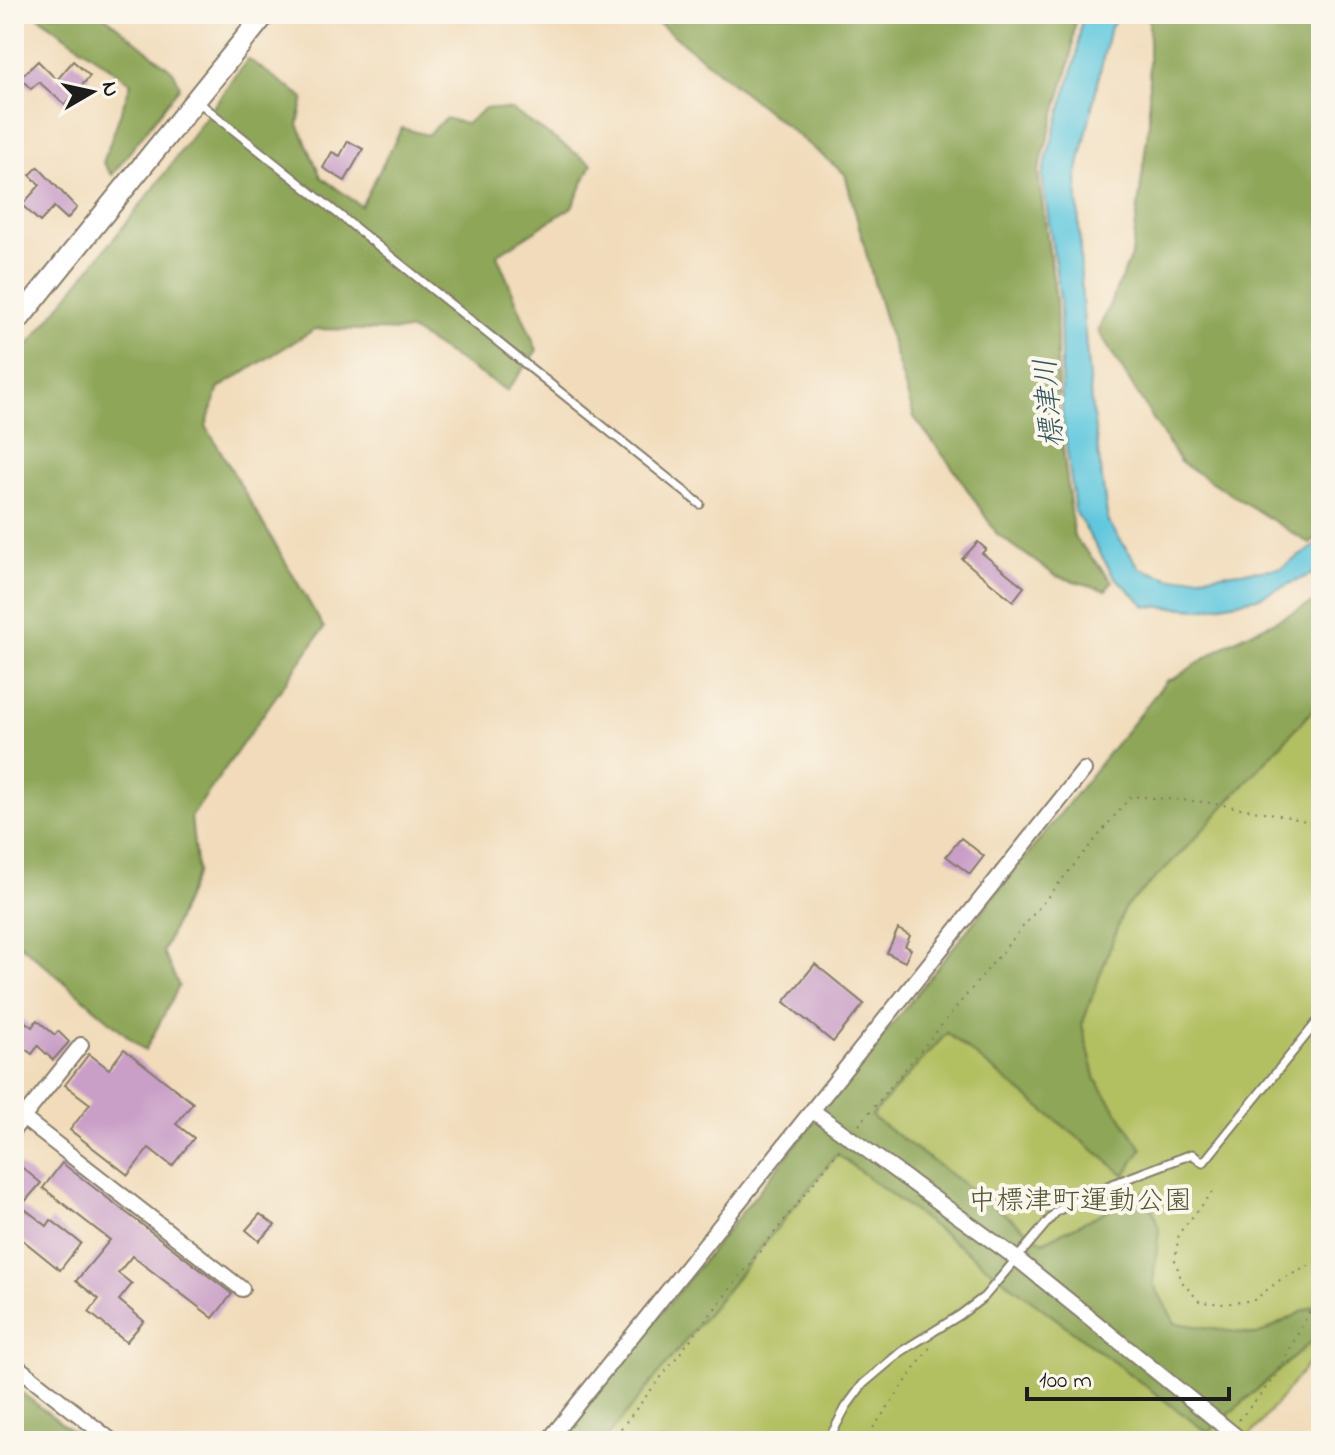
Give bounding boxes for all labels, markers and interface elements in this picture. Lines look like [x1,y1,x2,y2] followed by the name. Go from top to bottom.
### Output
[52,52,132,132] north arrow
[92,79,126,99] text: N
[1025,356,1077,449] water label: 標津川
[968,1182,1192,1223] park label: 中標津町運動公園
[1027,1351,1229,1401] scale bar
[1039,1364,1092,1399] text: 100 m

